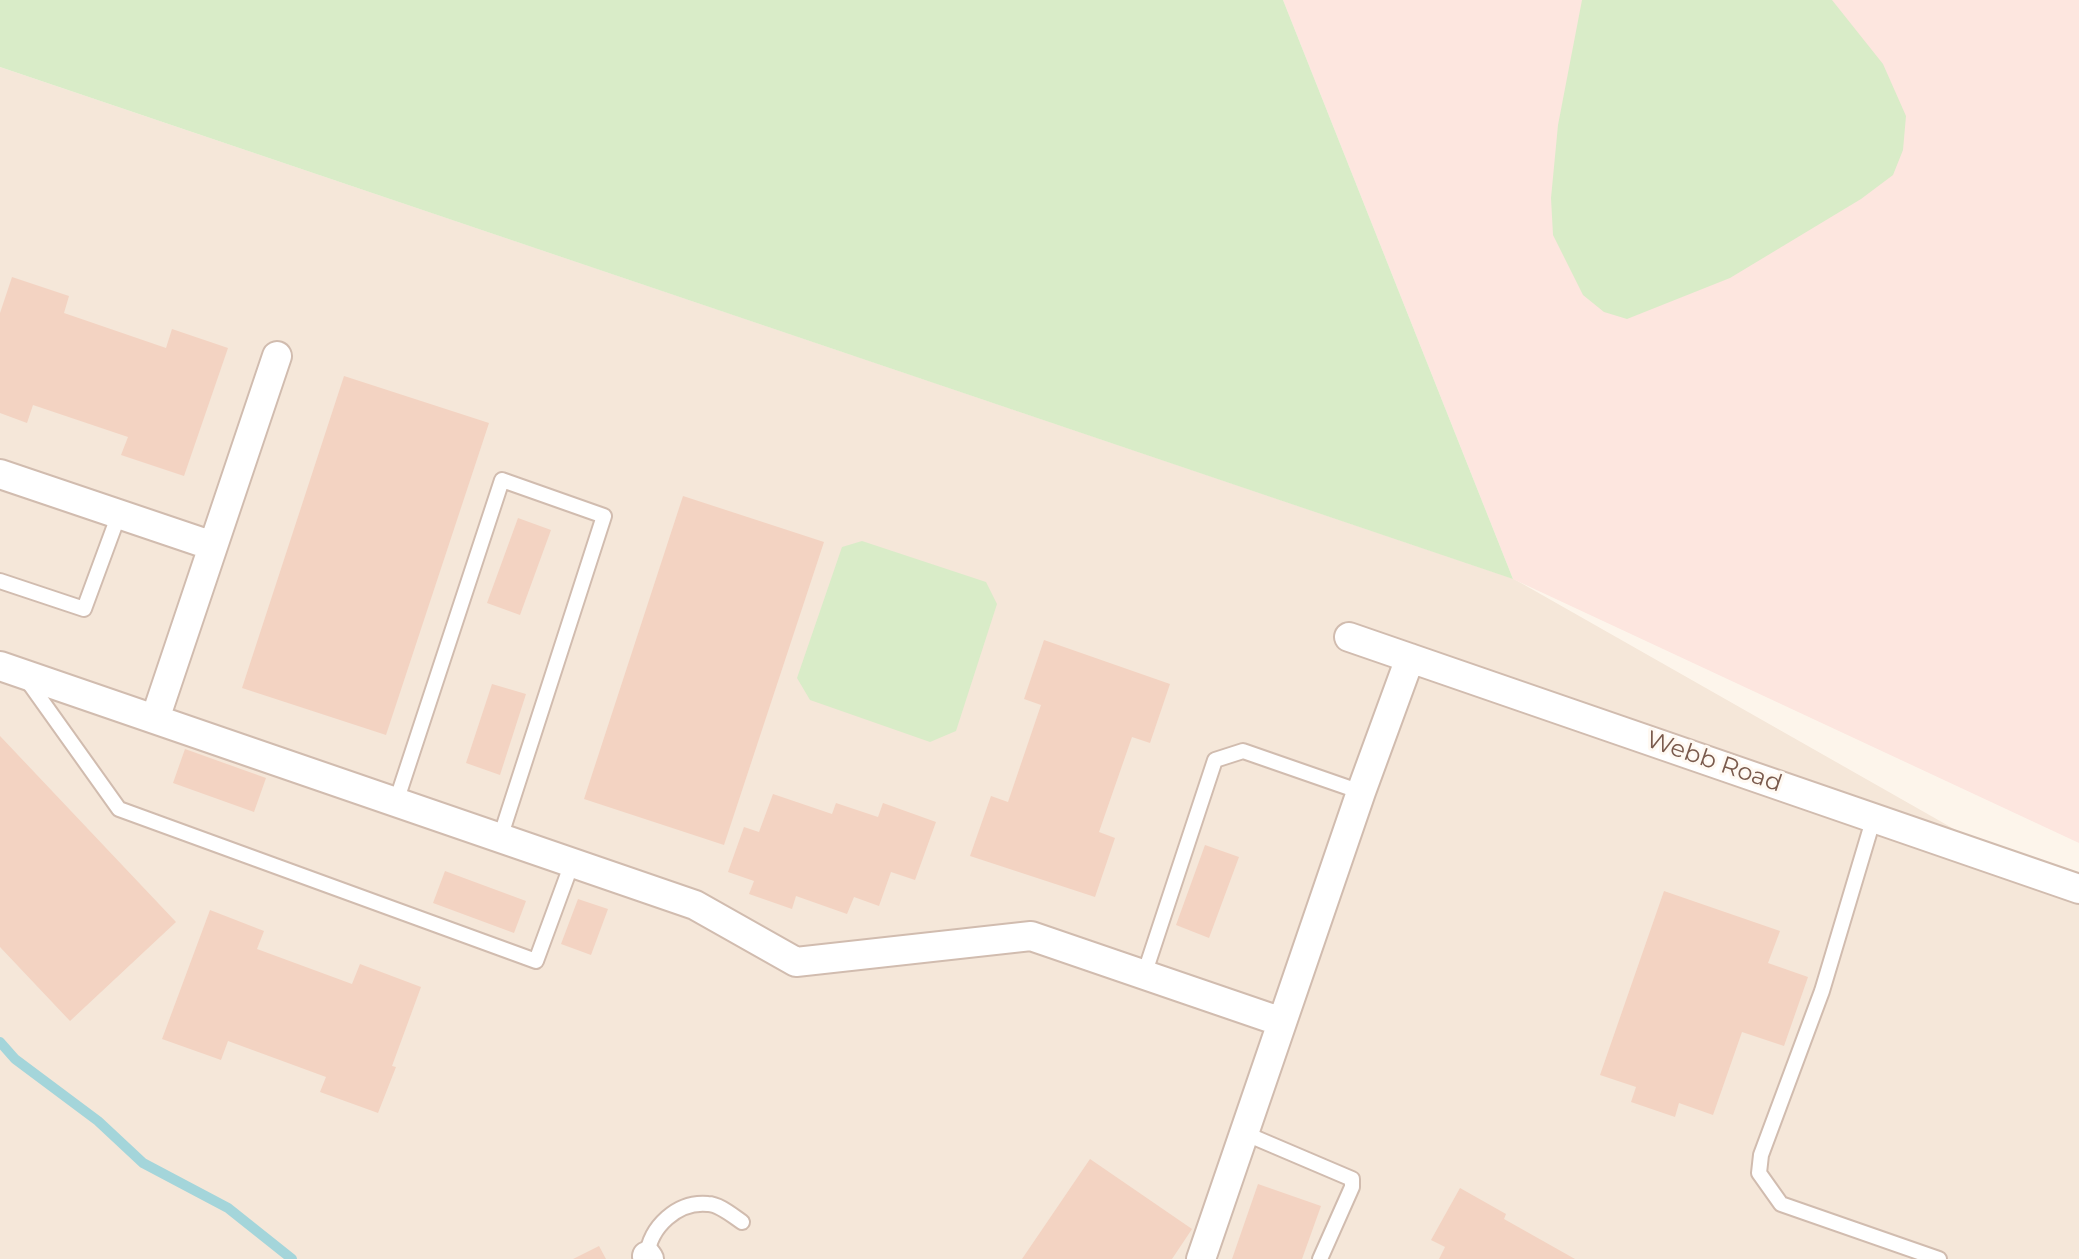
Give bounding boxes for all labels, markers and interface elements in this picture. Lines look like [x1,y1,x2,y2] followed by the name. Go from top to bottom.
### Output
[1642,725,1786,799] street label: Webb Road

